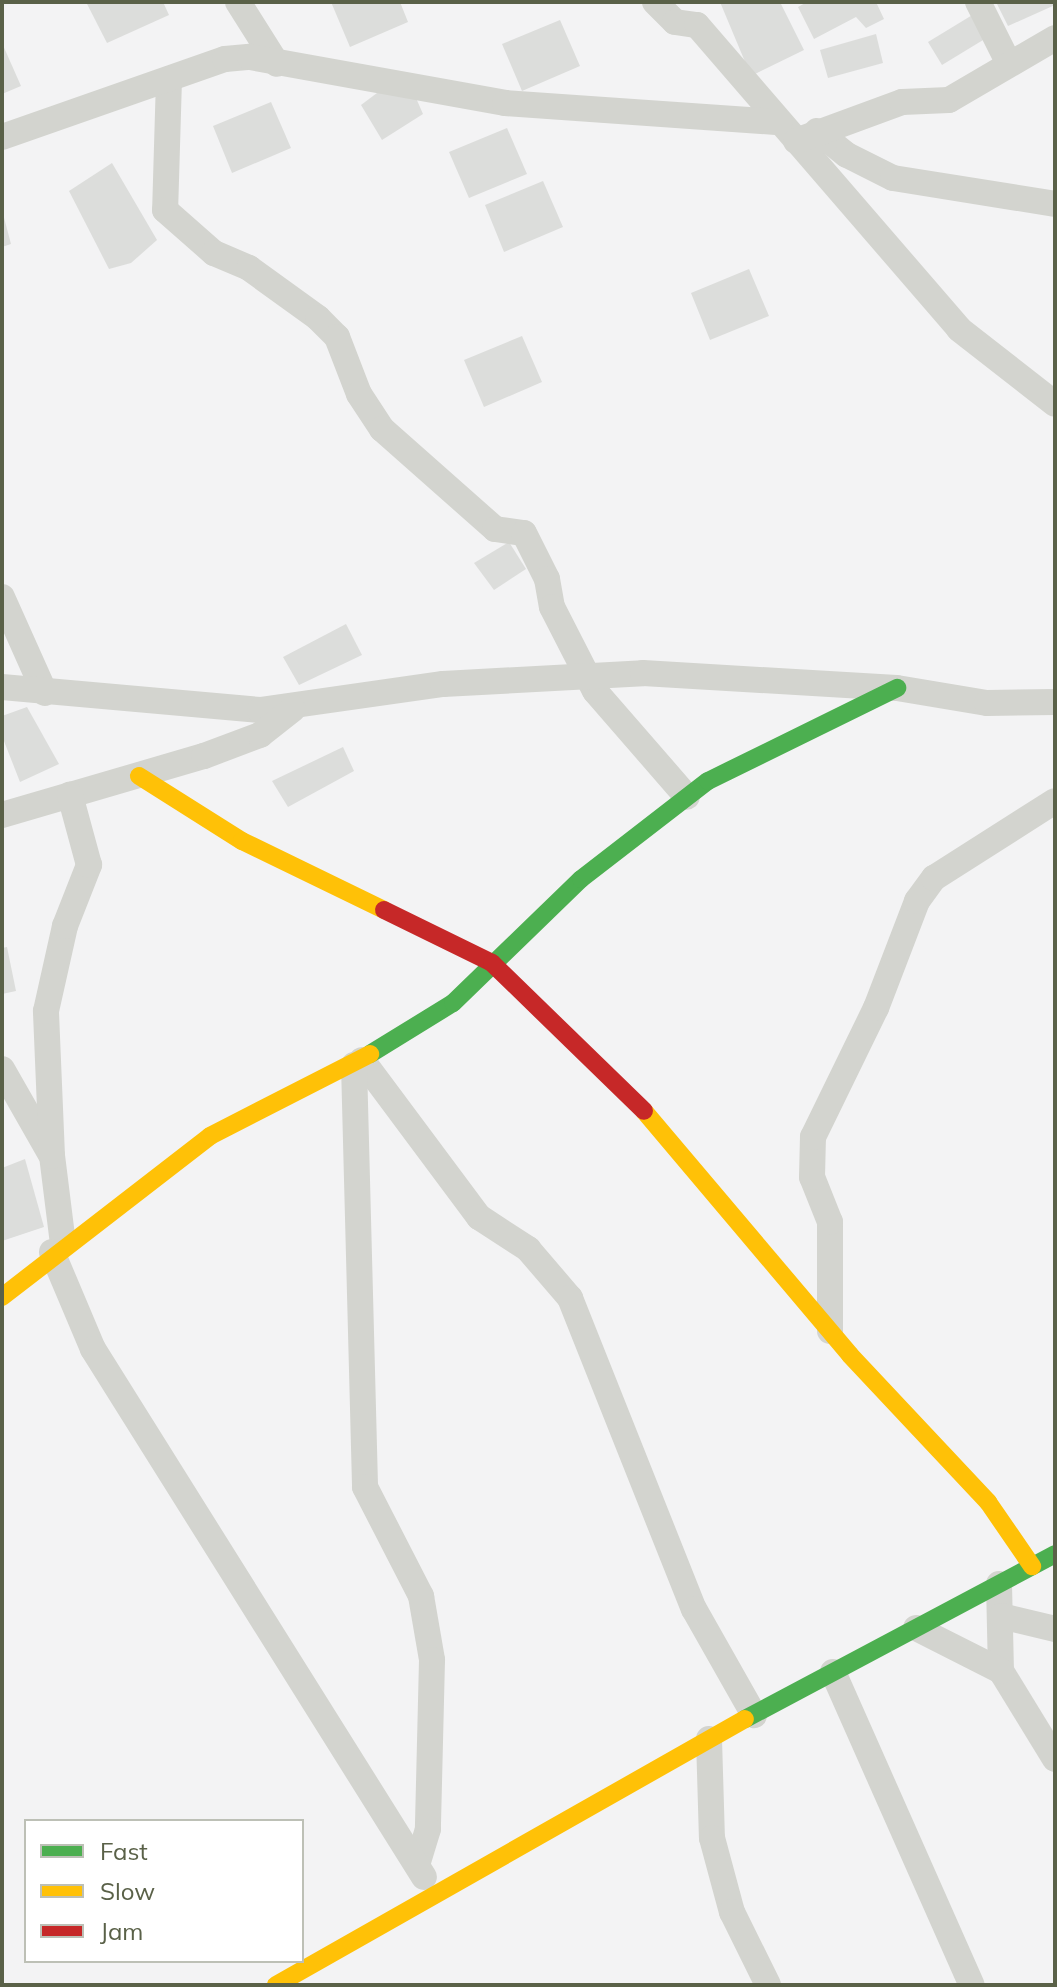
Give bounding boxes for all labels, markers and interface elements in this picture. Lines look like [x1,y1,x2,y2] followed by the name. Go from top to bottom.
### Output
[24,1819,304,1963] legend
[100,1836,148,1866] text: Fast
[100,1876,155,1906] text: Slow
[100,1916,143,1946] text: Jam

